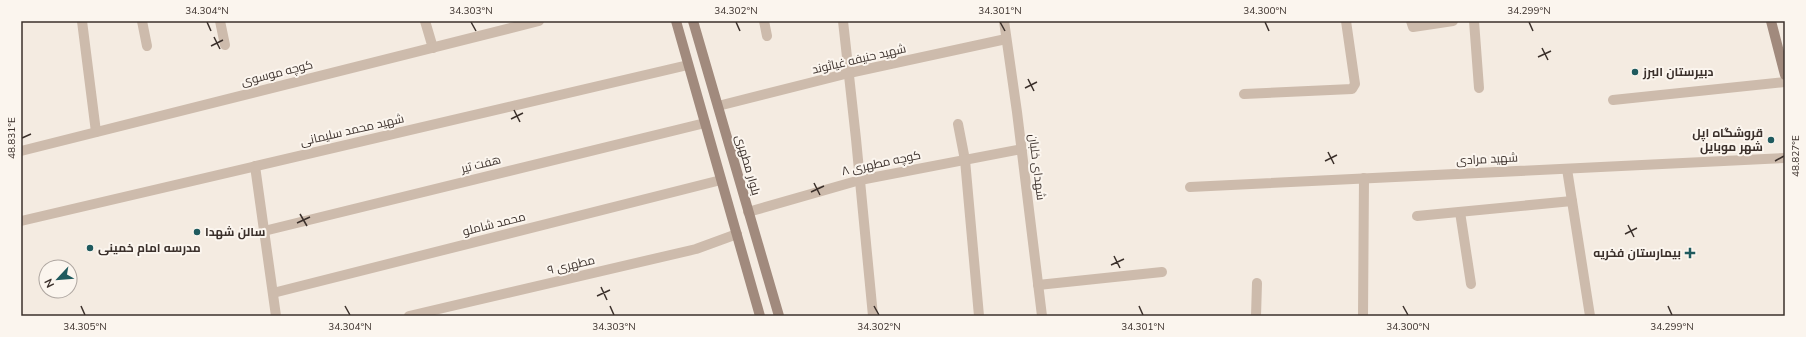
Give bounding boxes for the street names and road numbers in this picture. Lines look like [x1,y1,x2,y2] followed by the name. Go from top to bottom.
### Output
[810,40,908,78] street label: شهید حنیفه غیاثوند
[239,56,315,91] street label: کوچه موسوی
[299,110,406,150] street label: شهید محمد سلیمانی
[732,133,764,197] street label: بلوار مطهری
[1025,133,1049,201] street label: شهدای خلبان
[840,147,922,180] street label: کوچه مطهری ۸
[1456,149,1518,169] street label: شهید مرادی
[458,151,503,177] street label: هفت تیر
[461,208,527,240] street label: محمد شاملو
[546,252,596,278] street label: مطهری ۹

